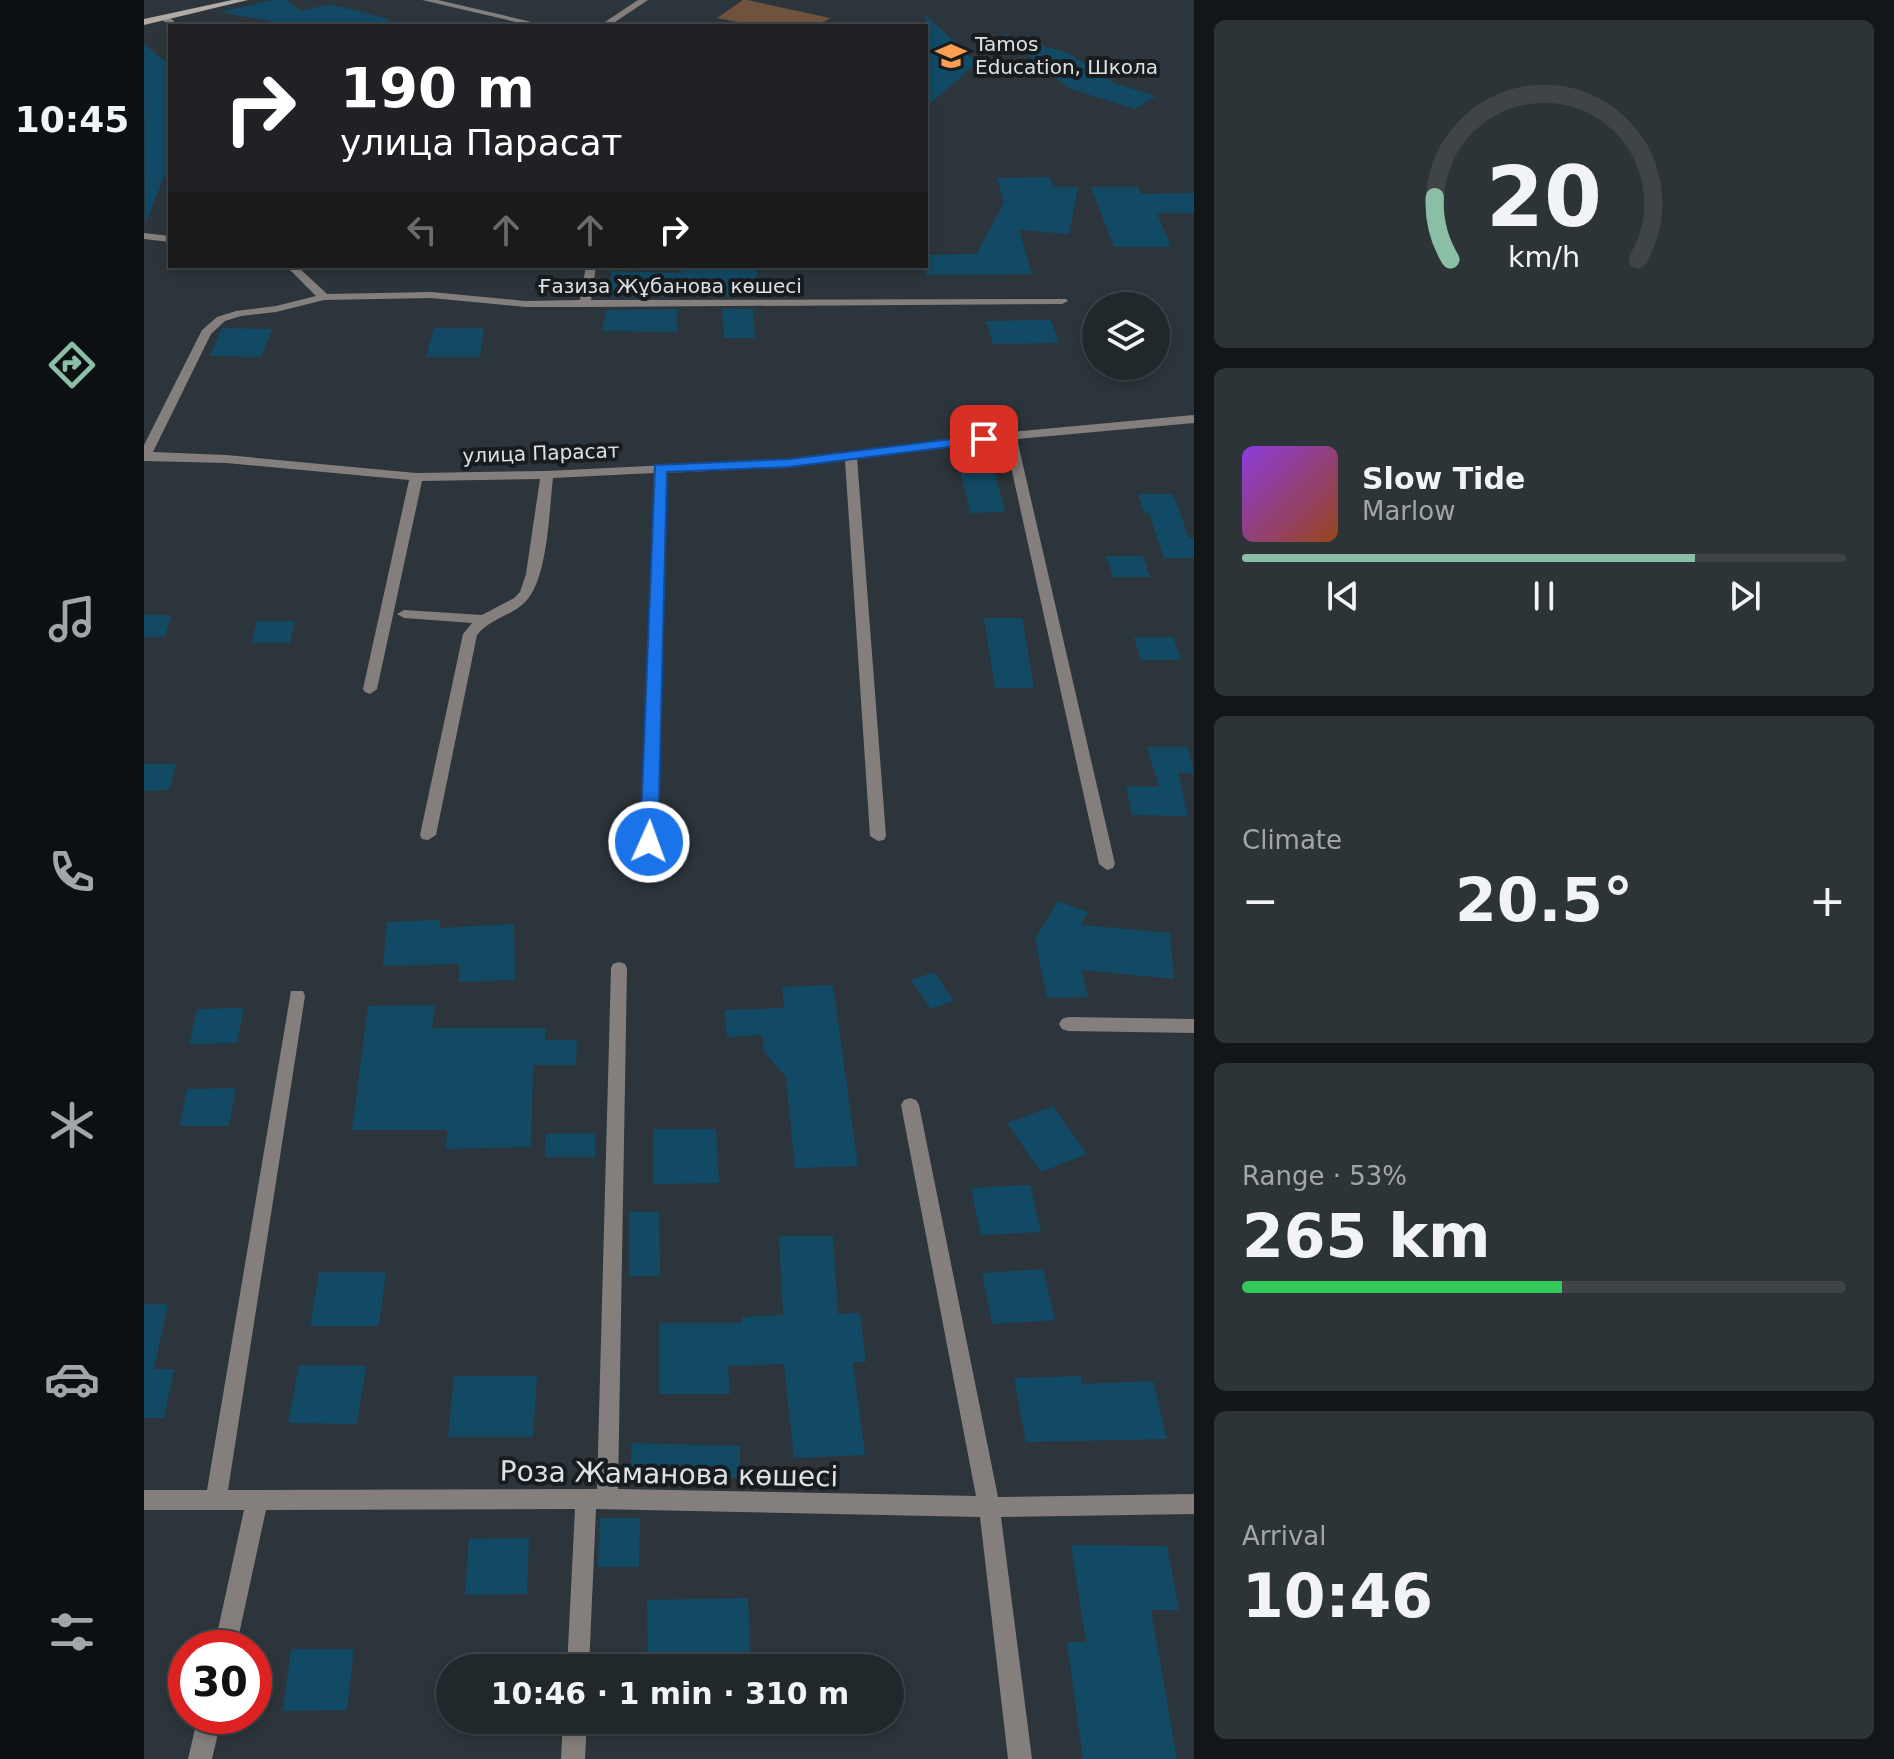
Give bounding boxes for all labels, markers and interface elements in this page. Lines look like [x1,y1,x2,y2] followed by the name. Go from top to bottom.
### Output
[974,32,1158,79] place label: Tamos Education, Школа
[934,39,968,73] school or university icon: Tamos Education, Школа
[340,55,535,120] text: 190 m
[208,56,312,160] icon: right
[15,99,129,140] text: 10:45
[340,122,623,163] text: улица Парасат
[1486,148,1602,245] text: 20
[400,208,444,252] icon: left
[484,208,528,252] icon: ahead
[568,208,612,252] icon: ahead
[652,208,696,252] icon: right
[1508,240,1580,274] text: km/h
[538,274,802,298] street label: Ғазиза Жұбанова көшесі
[1082,292,1170,380] map controls
[1082,292,1170,380] button: layers
[44,337,100,393] icon: directions
[950,405,1018,473] pin
[962,417,1006,461] icon: arrive
[462,438,620,468] street label: улица Парасат
[1362,461,1525,496] text: Slow Tide
[1362,496,1455,526] text: Marlow
[1321,574,1365,618] icon: previous
[1522,574,1566,618] icon: pause
[1723,574,1767,618] icon: next
[44,591,100,647] icon: music
[607,800,691,884] position arrow
[1242,825,1342,855] text: Climate
[44,844,100,900] icon: phone
[1455,865,1633,935] text: 20.5°
[1242,875,1279,926] text: −
[1809,875,1846,926] text: +
[44,1097,100,1153] icon: climate
[1242,1161,1407,1191] text: Range · 53%
[1242,1201,1491,1271] text: 265 km
[44,1351,100,1407] icon: car
[499,1455,839,1493] street label: Роза Жаманова көшесі
[1242,1521,1326,1551] text: Arrival
[1242,1561,1433,1631] text: 10:46
[44,1604,100,1660] icon: filters
[168,1630,272,1734] speed limit sign: 30
[491,1676,849,1711] text: 10:46 · 1 min · 310 m

